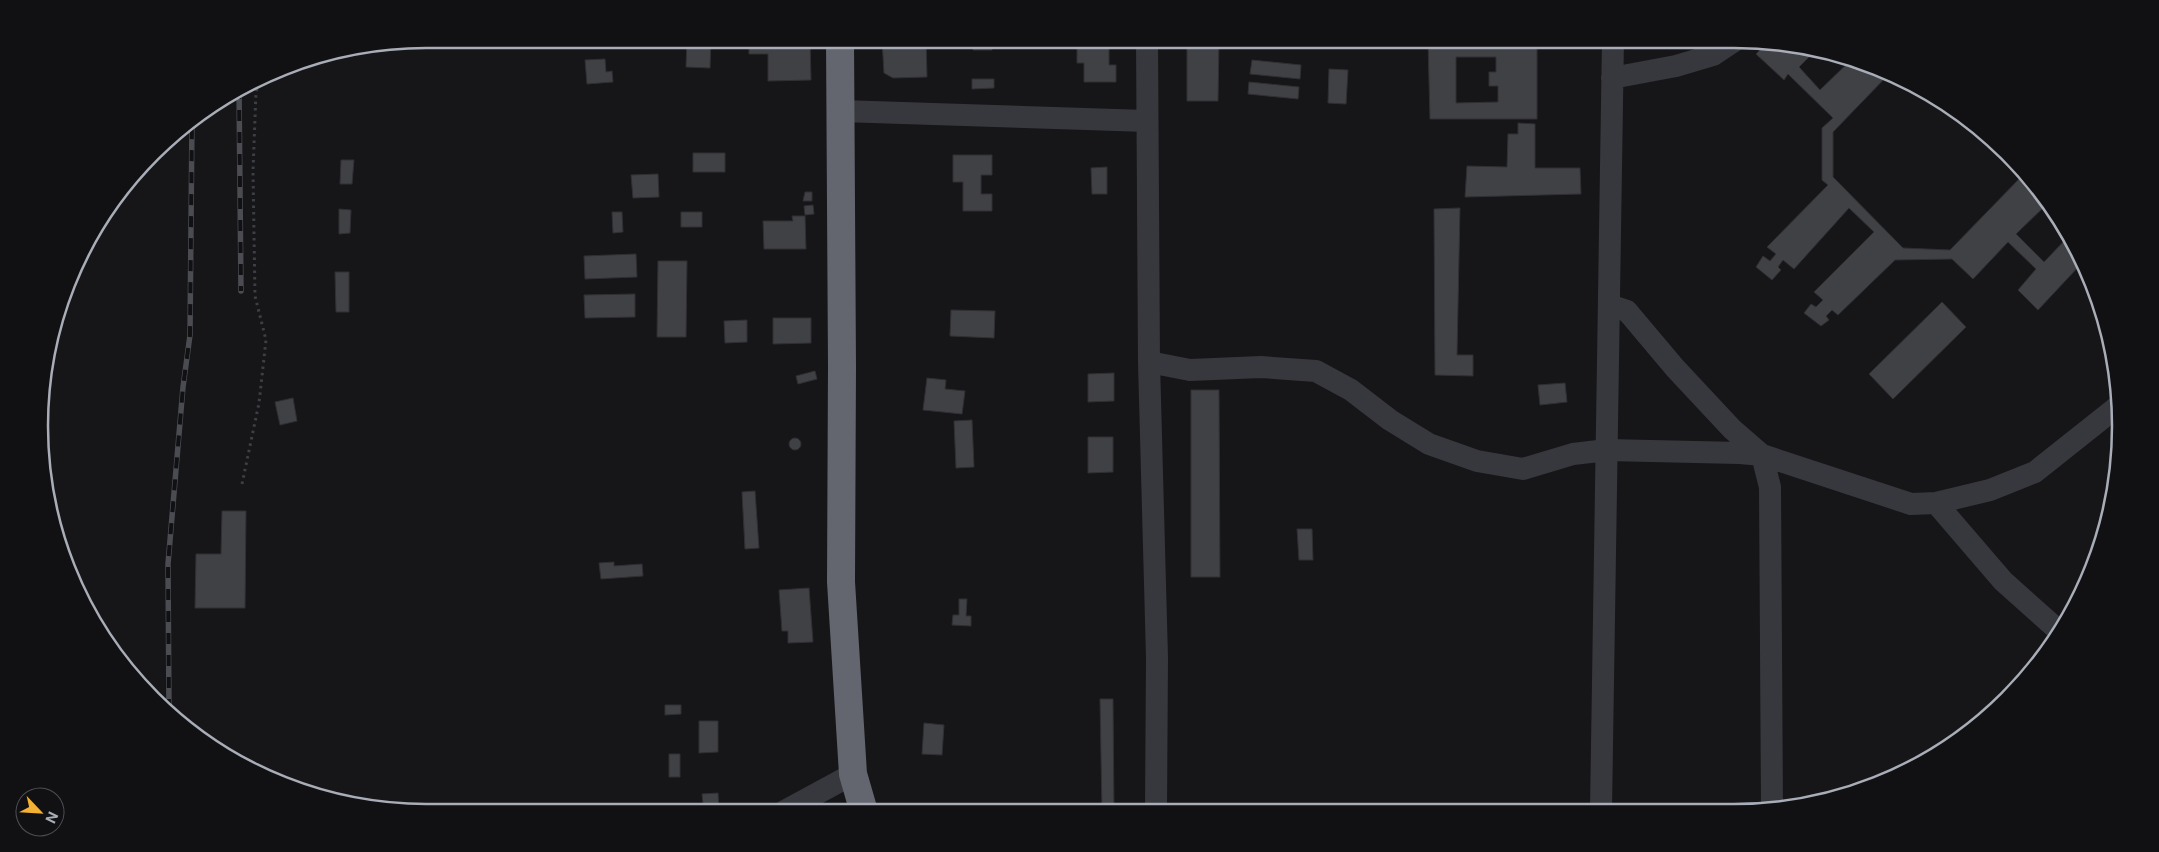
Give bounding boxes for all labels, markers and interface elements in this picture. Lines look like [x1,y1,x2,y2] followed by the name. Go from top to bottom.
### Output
[15,787,65,837] north arrow
[42,809,62,826] text: N

